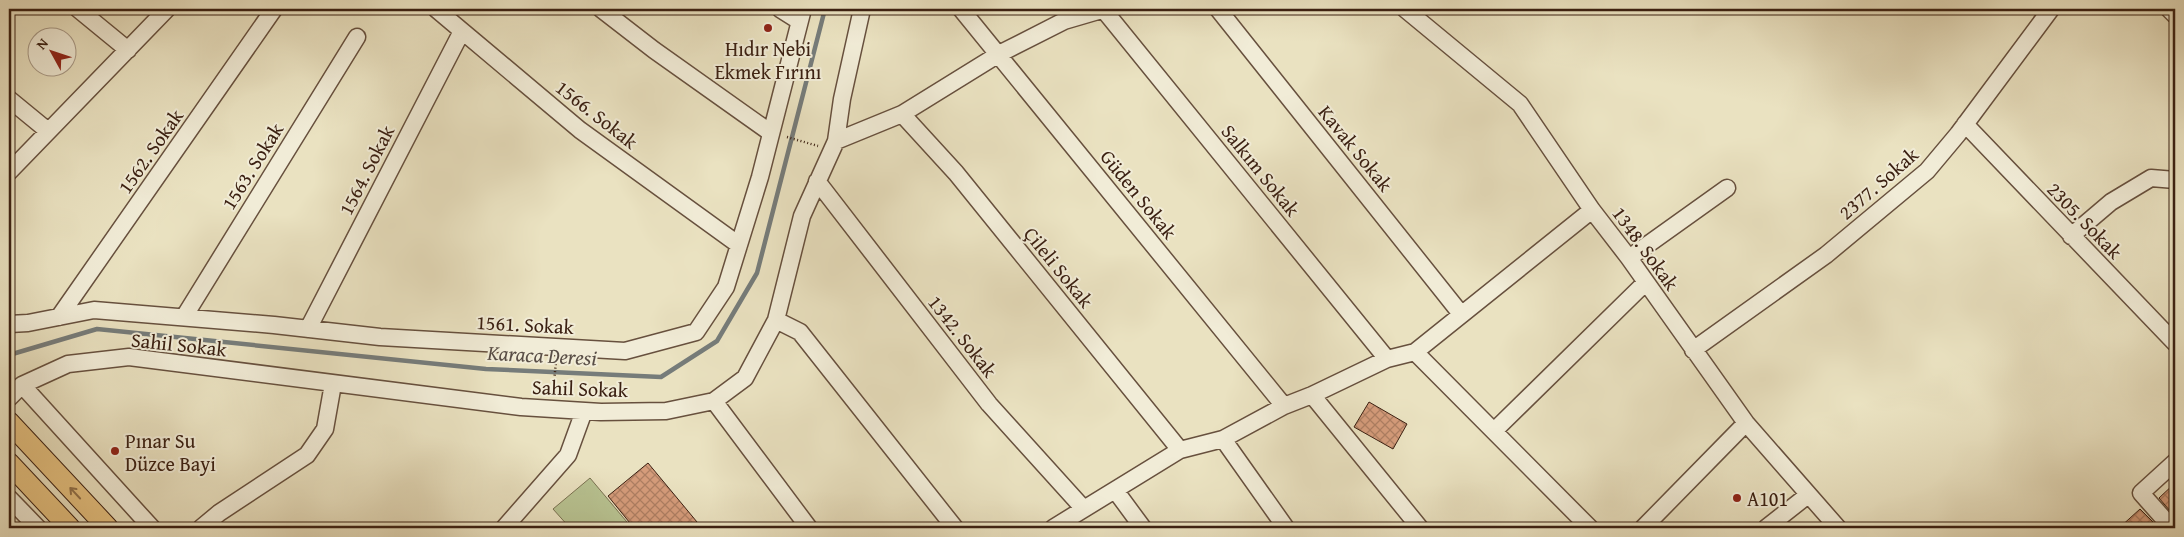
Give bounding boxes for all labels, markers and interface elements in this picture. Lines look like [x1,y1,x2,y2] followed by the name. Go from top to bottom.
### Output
[762,22,774,34] marker: Hıdır Nebi Ekmek Fırını
[28,28,78,78] north arrow
[31,33,53,54] text: N
[715,34,822,86] place label: Hıdır Nebi Ekmek Fırını
[550,73,645,156] street label: 1566. Sokak
[1312,98,1401,198] street label: Kavak Sokak
[110,102,190,199] street label: 1562. Sokak
[214,116,291,215] street label: 1563. Sokak
[1215,118,1308,223] street label: Salkım Sokak
[331,119,401,220] street label: 1564. Sokak
[1832,140,1925,226] street label: 2377. Sokak
[1094,143,1185,246] street label: Güden Sokak
[2041,175,2130,266] street label: 2305. Sokak
[1606,200,1687,297] street label: 1348. Sokak
[1017,220,1101,314] street label: Çileli Sokak
[922,289,1005,384] street label: 1342. Sokak
[476,307,575,341] street label: 1561. Sokak
[130,325,229,364] street label: Sahil Sokak
[486,337,598,373] water label: Karaca Deresi
[532,372,629,404] street label: Sahil Sokak
[125,426,216,478] place label: Pınar Su Düzce Bayi
[109,445,121,457] marker: Pınar Su Düzce Bayi
[1747,484,1788,513] place label: A101
[69,486,81,499] one-way arrow
[1731,492,1743,504] marker: A101

